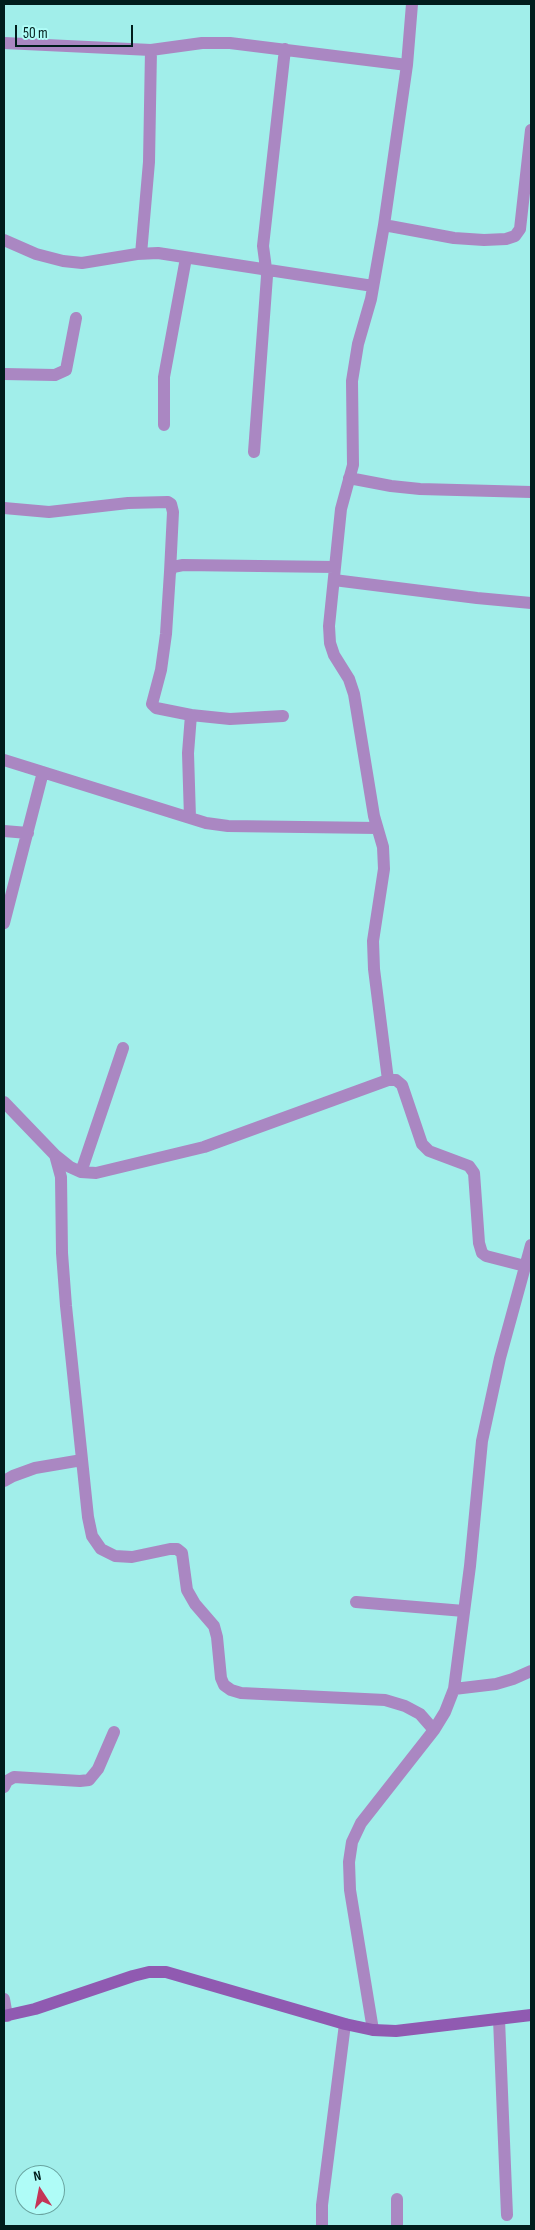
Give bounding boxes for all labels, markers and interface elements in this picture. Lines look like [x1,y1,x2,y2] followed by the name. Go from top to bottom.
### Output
[18,15,135,47] scale bar
[23,24,48,43] text: 50 m
[15,2165,65,2215] north arrow
[32,2167,43,2185] text: N

